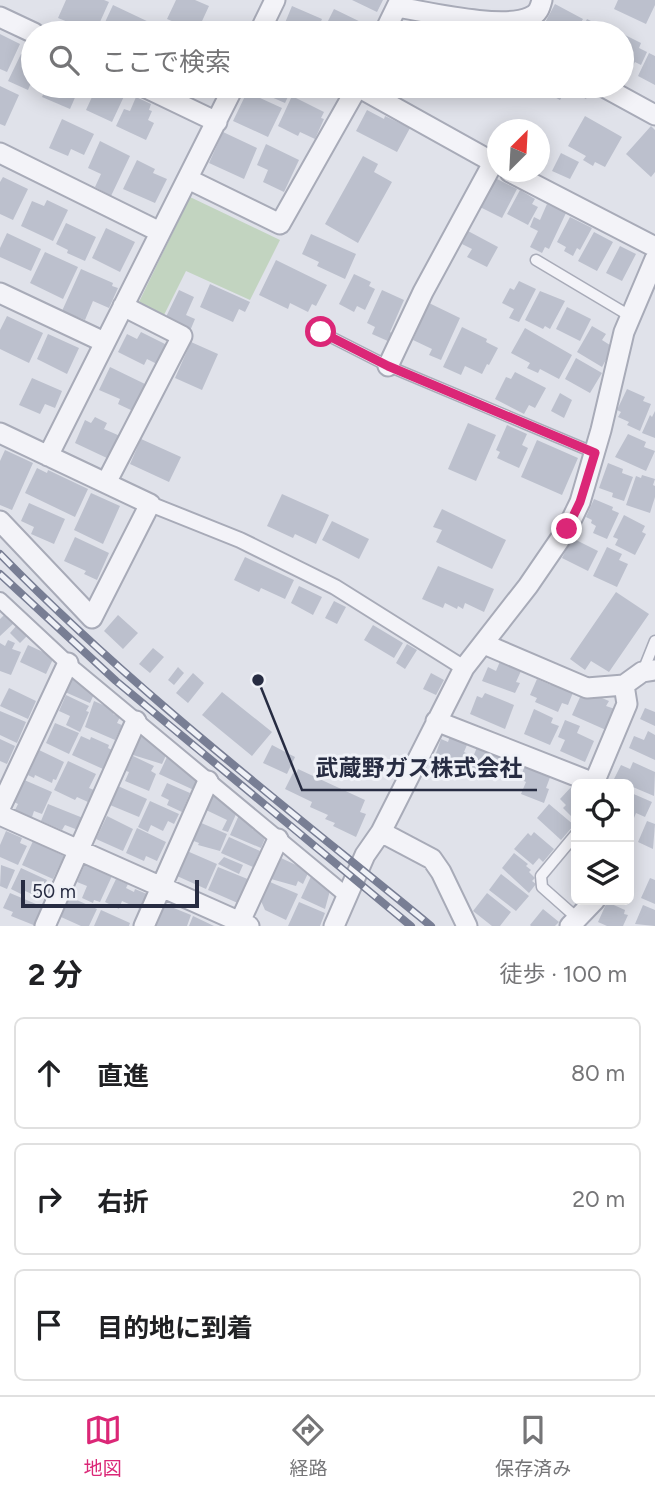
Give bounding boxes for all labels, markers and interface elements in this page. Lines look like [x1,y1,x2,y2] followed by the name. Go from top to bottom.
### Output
[21,21,634,98] search box
[45,41,83,79] icon: search
[101,46,231,78] text: ここで検索
[487,119,550,182] north arrow
[305,316,336,347] route start
[551,513,582,544] route end
[302,746,537,790] callout: 武蔵野ガス株式会社
[316,754,523,782] text: 武蔵野ガス株式会社
[571,779,634,905] map controls
[571,779,634,842] button: locate
[571,842,634,905] button: layers
[21,877,200,909] scale bar
[32,880,76,903] text: 50 m
[28,956,83,993] text: 2 分
[500,960,627,988] text: 徒歩 · 100 m
[30,1054,68,1092] icon: ahead
[571,1059,625,1087] text: 80 m
[97,1060,149,1092] text: 直進
[30,1180,68,1218] icon: right
[572,1185,625,1213] text: 20 m
[97,1186,149,1218] text: 右折
[30,1306,68,1344] icon: arrive
[97,1312,253,1344] text: 目的地に到着
[84,1411,122,1480] tab: 地図
[289,1411,327,1480] tab: 経路
[495,1411,571,1480] tab: 保存済み

